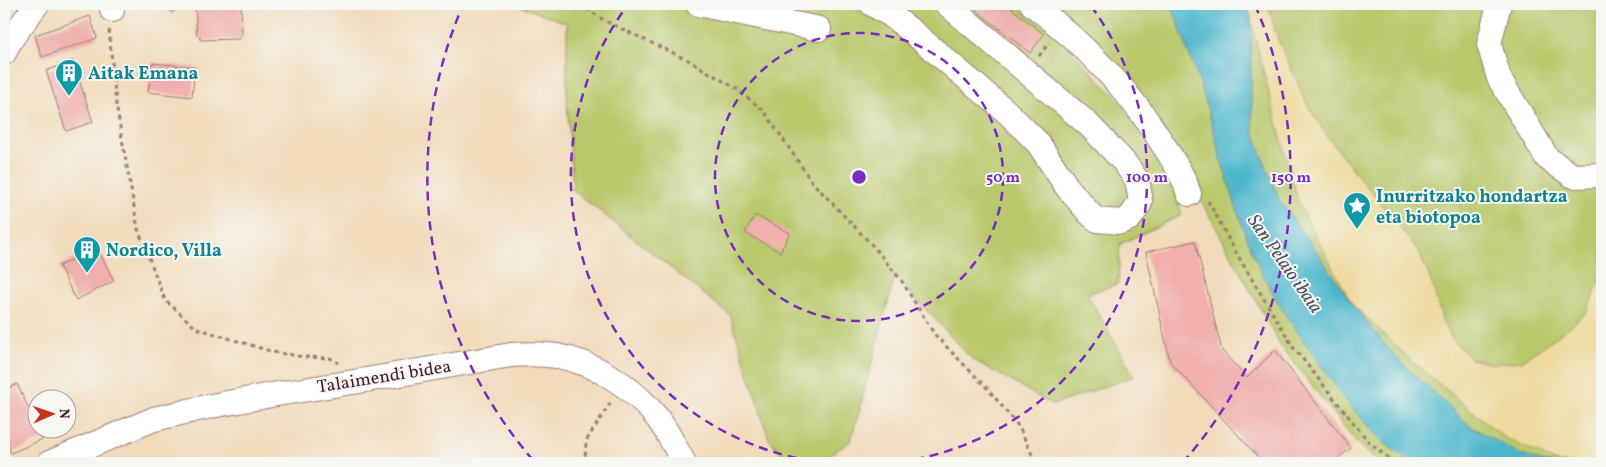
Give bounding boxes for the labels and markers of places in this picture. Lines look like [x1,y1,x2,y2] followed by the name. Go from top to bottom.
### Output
[54,58,84,97] building icon: Aitak Emana
[88,62,199,87] place label: Aitak Emana
[850,168,868,186] centre of rings
[1376,185,1568,231] place label: Inurritzako hondartza eta biotopoa
[1342,191,1372,230] place icon: Inurritzako hondartza eta biotopoa
[72,235,102,274] building icon: Nordico, Villa
[106,239,222,264] place label: Nordico, Villa

